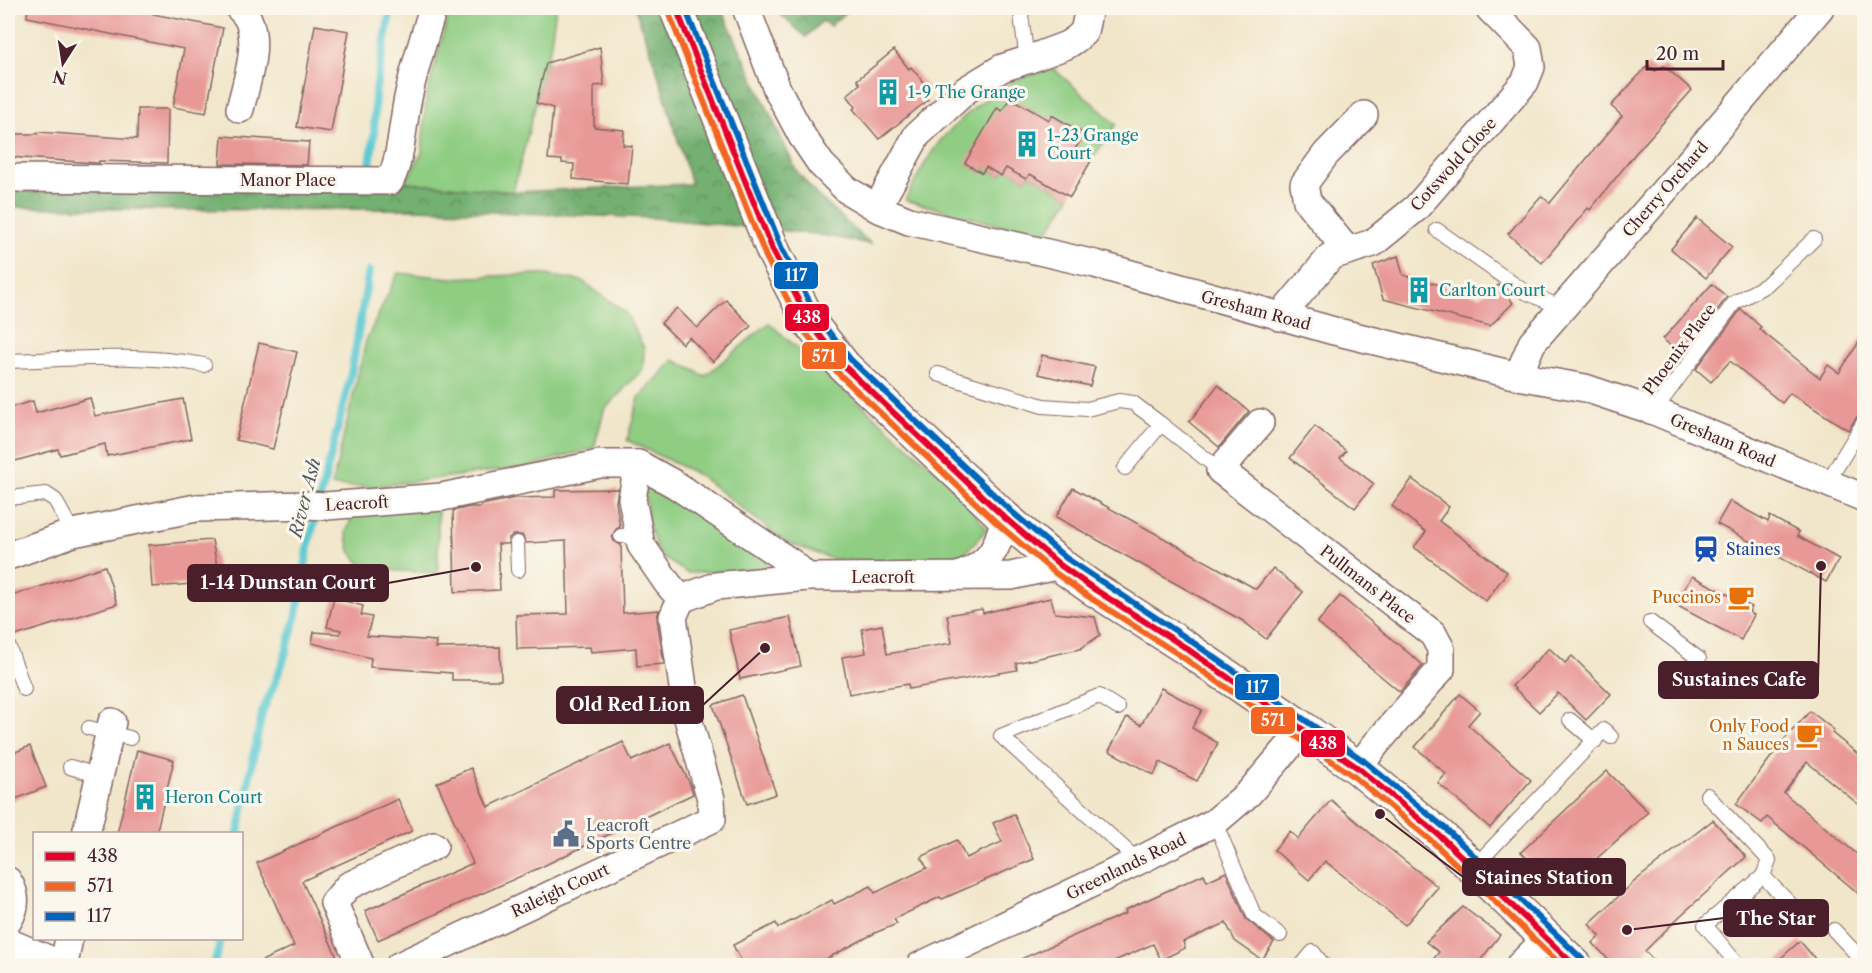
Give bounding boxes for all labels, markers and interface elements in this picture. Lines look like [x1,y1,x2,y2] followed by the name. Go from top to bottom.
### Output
[33,33,93,93] north arrow
[1647,33,1724,71] scale bar
[1656,43,1700,65] text: 20 m
[51,66,69,89] text: N
[873,77,903,107] building icon: 1-9 The Grange
[908,82,1026,102] place label: 1-9 The Grange
[1406,113,1500,215] street label: Cotswold Close
[1047,125,1139,163] place label: 1-23 Grange Court
[1012,129,1042,159] building icon: 1-23 Grange Court
[1618,137,1712,241] street label: Cherry Orchard
[240,170,336,190] street label: Manor Place
[773,261,819,290] line badge: 117
[785,265,808,285] text: 117
[1404,275,1434,305] building icon: Carlton Court
[1439,280,1546,300] place label: Carlton Court
[1199,286,1313,334] street label: Gresham Road
[1638,300,1720,398] street label: Phoenix Place
[784,303,830,332] line badge: 438
[793,307,821,327] text: 438
[801,341,847,370] line badge: 571
[812,346,837,366] text: 571
[1667,409,1779,471] street label: Gresham Road
[284,456,325,542] water label: River Ash
[325,491,389,515] street label: Leacroft
[1691,534,1721,564] station icon: Staines
[1726,539,1781,559] place label: Staines
[1316,541,1420,627] street label: Pullmans Place
[188,565,388,601] callout: 1-14 Dunstan Court
[851,567,915,587] street label: Leacroft
[200,572,377,594] text: 1-14 Dunstan Court
[1726,582,1756,612] cafe icon: Puccinos
[1652,587,1721,607] place label: Puccinos
[1659,662,1818,698] callout: Sustaines Cafe
[1672,669,1807,691] text: Sustaines Cafe
[1234,673,1280,701] line badge: 117
[1246,677,1269,697] text: 117
[557,687,703,723] callout: Old Red Lion
[569,694,692,716] text: Old Red Lion
[1250,706,1296,735] line badge: 571
[1261,710,1286,730] text: 571
[1709,716,1789,754] place label: Only Food n Sauces
[1794,720,1824,750] cafe icon: Only Food n Sauces
[1300,729,1346,758] line badge: 438
[1309,733,1337,753] text: 438
[130,782,160,812] building icon: Heron Court
[165,787,263,807] place label: Heron Court
[586,815,691,853] place label: Leacroft Sports Centre
[551,819,581,849] public building icon: Leacroft Sports Centre
[1063,828,1190,904] street label: Greenlands Road
[33,832,243,940] legend
[87,845,118,867] text: 438
[508,858,612,921] street label: Raleigh Court
[1463,859,1625,895] callout: Staines Station
[1475,867,1614,889] text: Staines Station
[87,875,114,897] text: 571
[1724,900,1828,936] callout: The Star
[87,905,111,927] text: 117
[1736,908,1816,930] text: The Star

